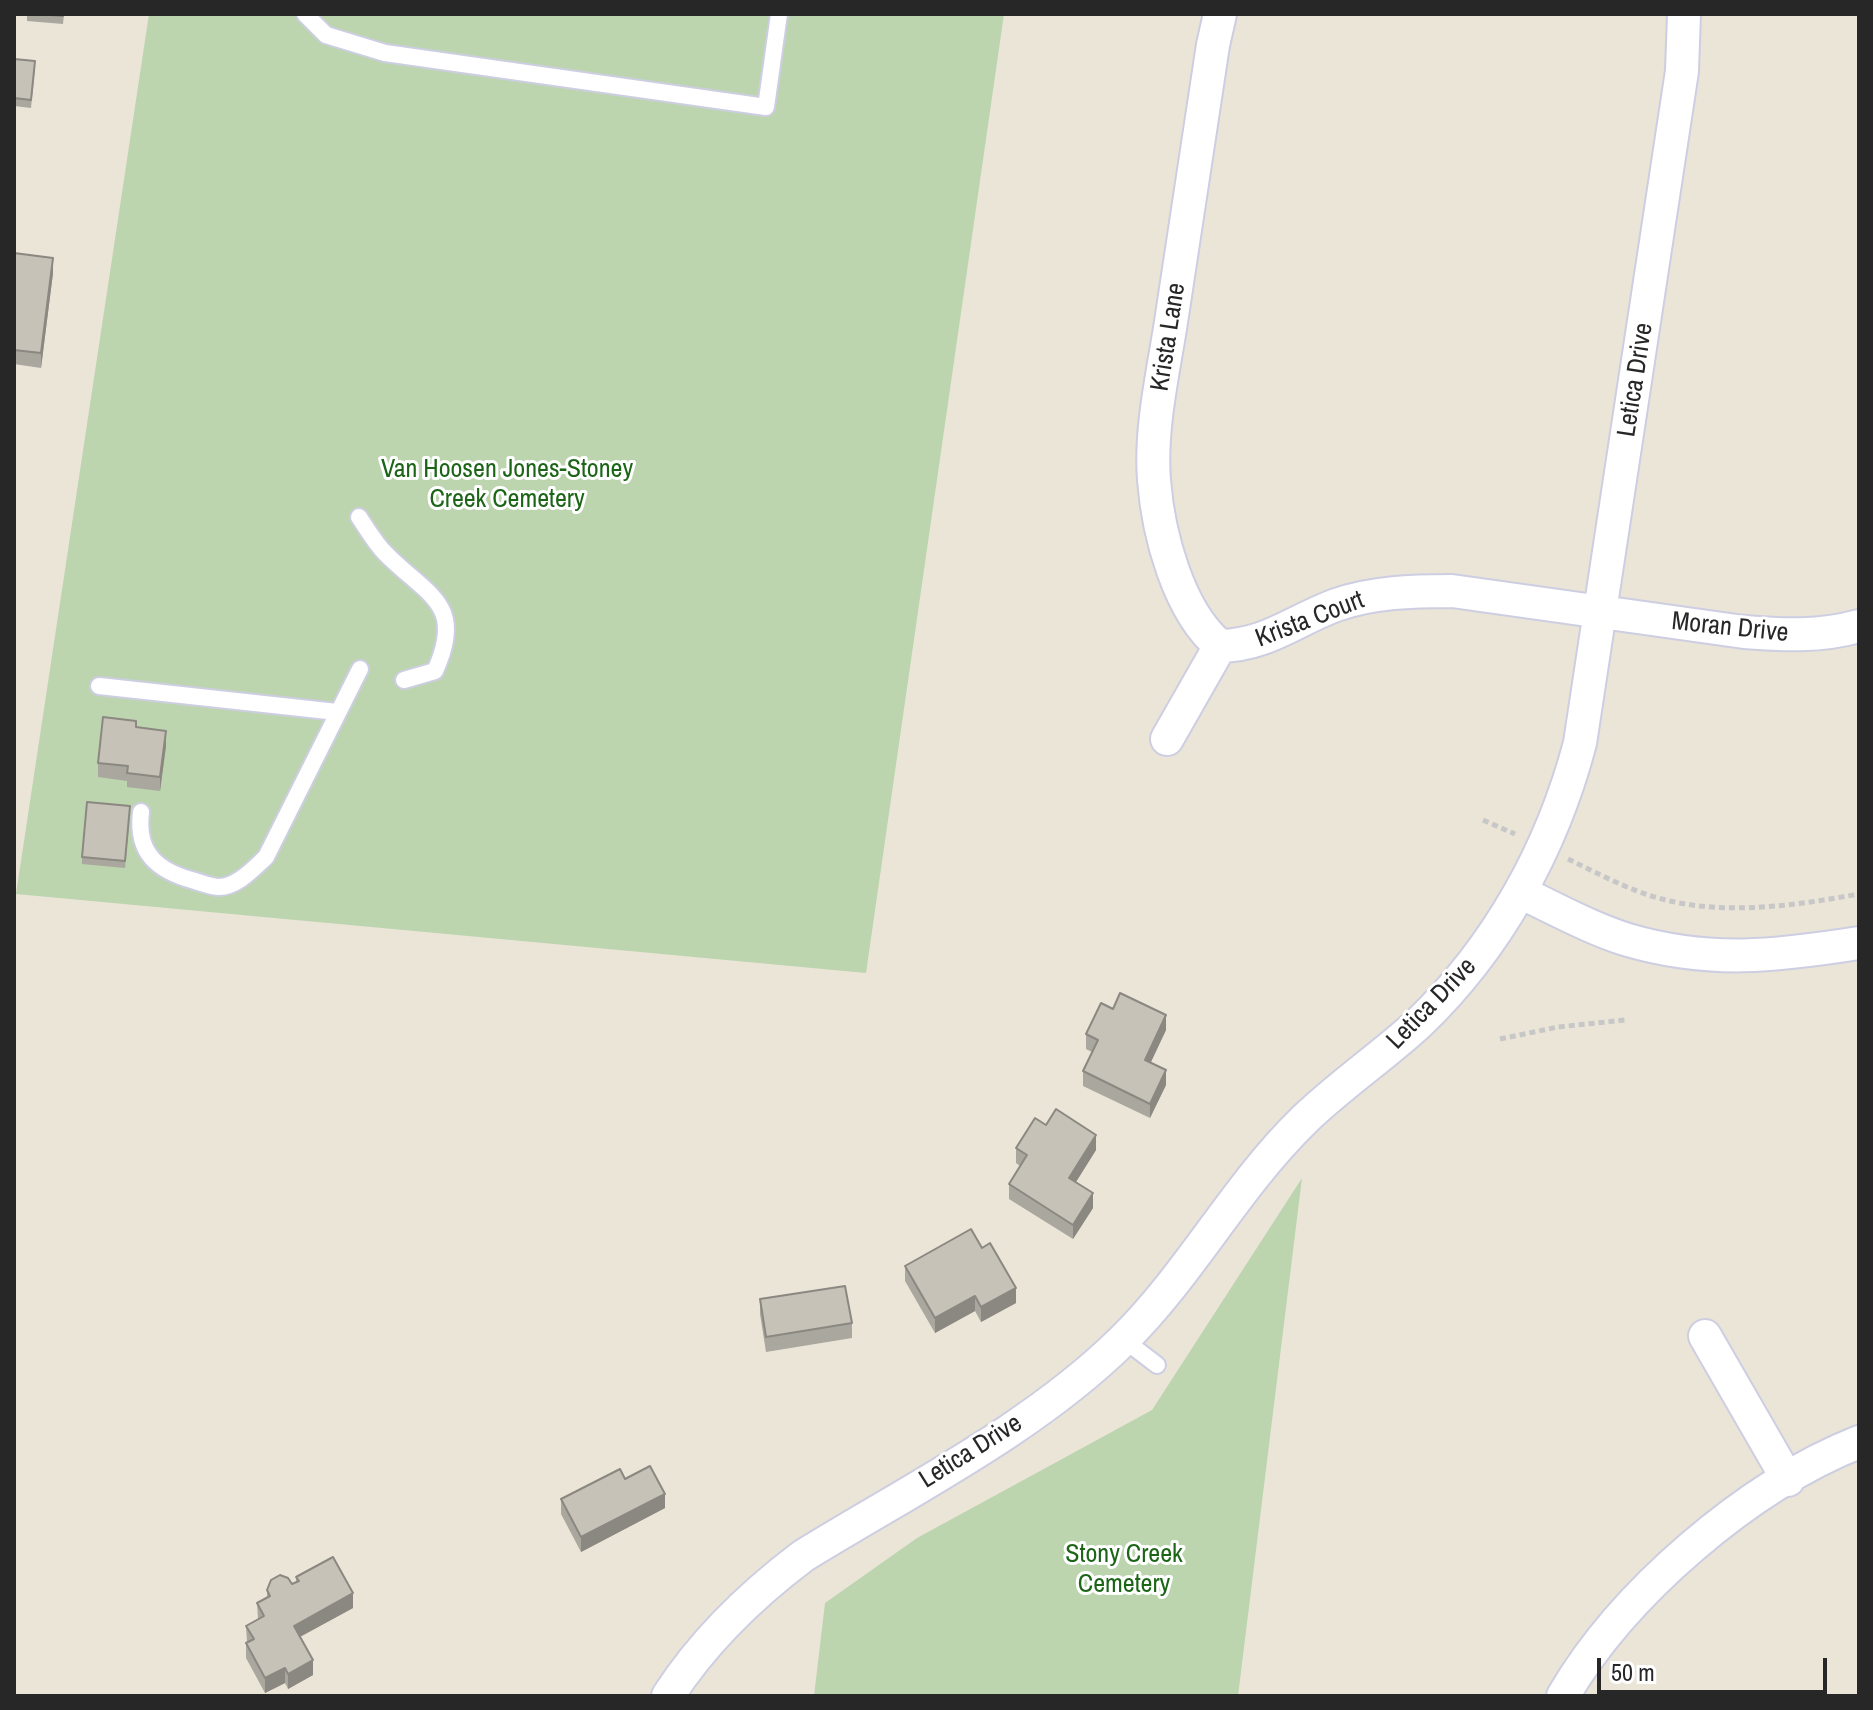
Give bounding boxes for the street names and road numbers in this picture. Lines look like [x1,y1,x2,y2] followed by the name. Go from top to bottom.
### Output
[1145,281,1193,393] street label: Krista Lane
[1612,321,1660,439] street label: Letica Drive
[1251,585,1369,655] street label: Krista Court
[1670,606,1790,650] street label: Moran Drive
[1381,952,1483,1056] street label: Letica Drive
[914,1408,1028,1496] street label: Letica Drive

